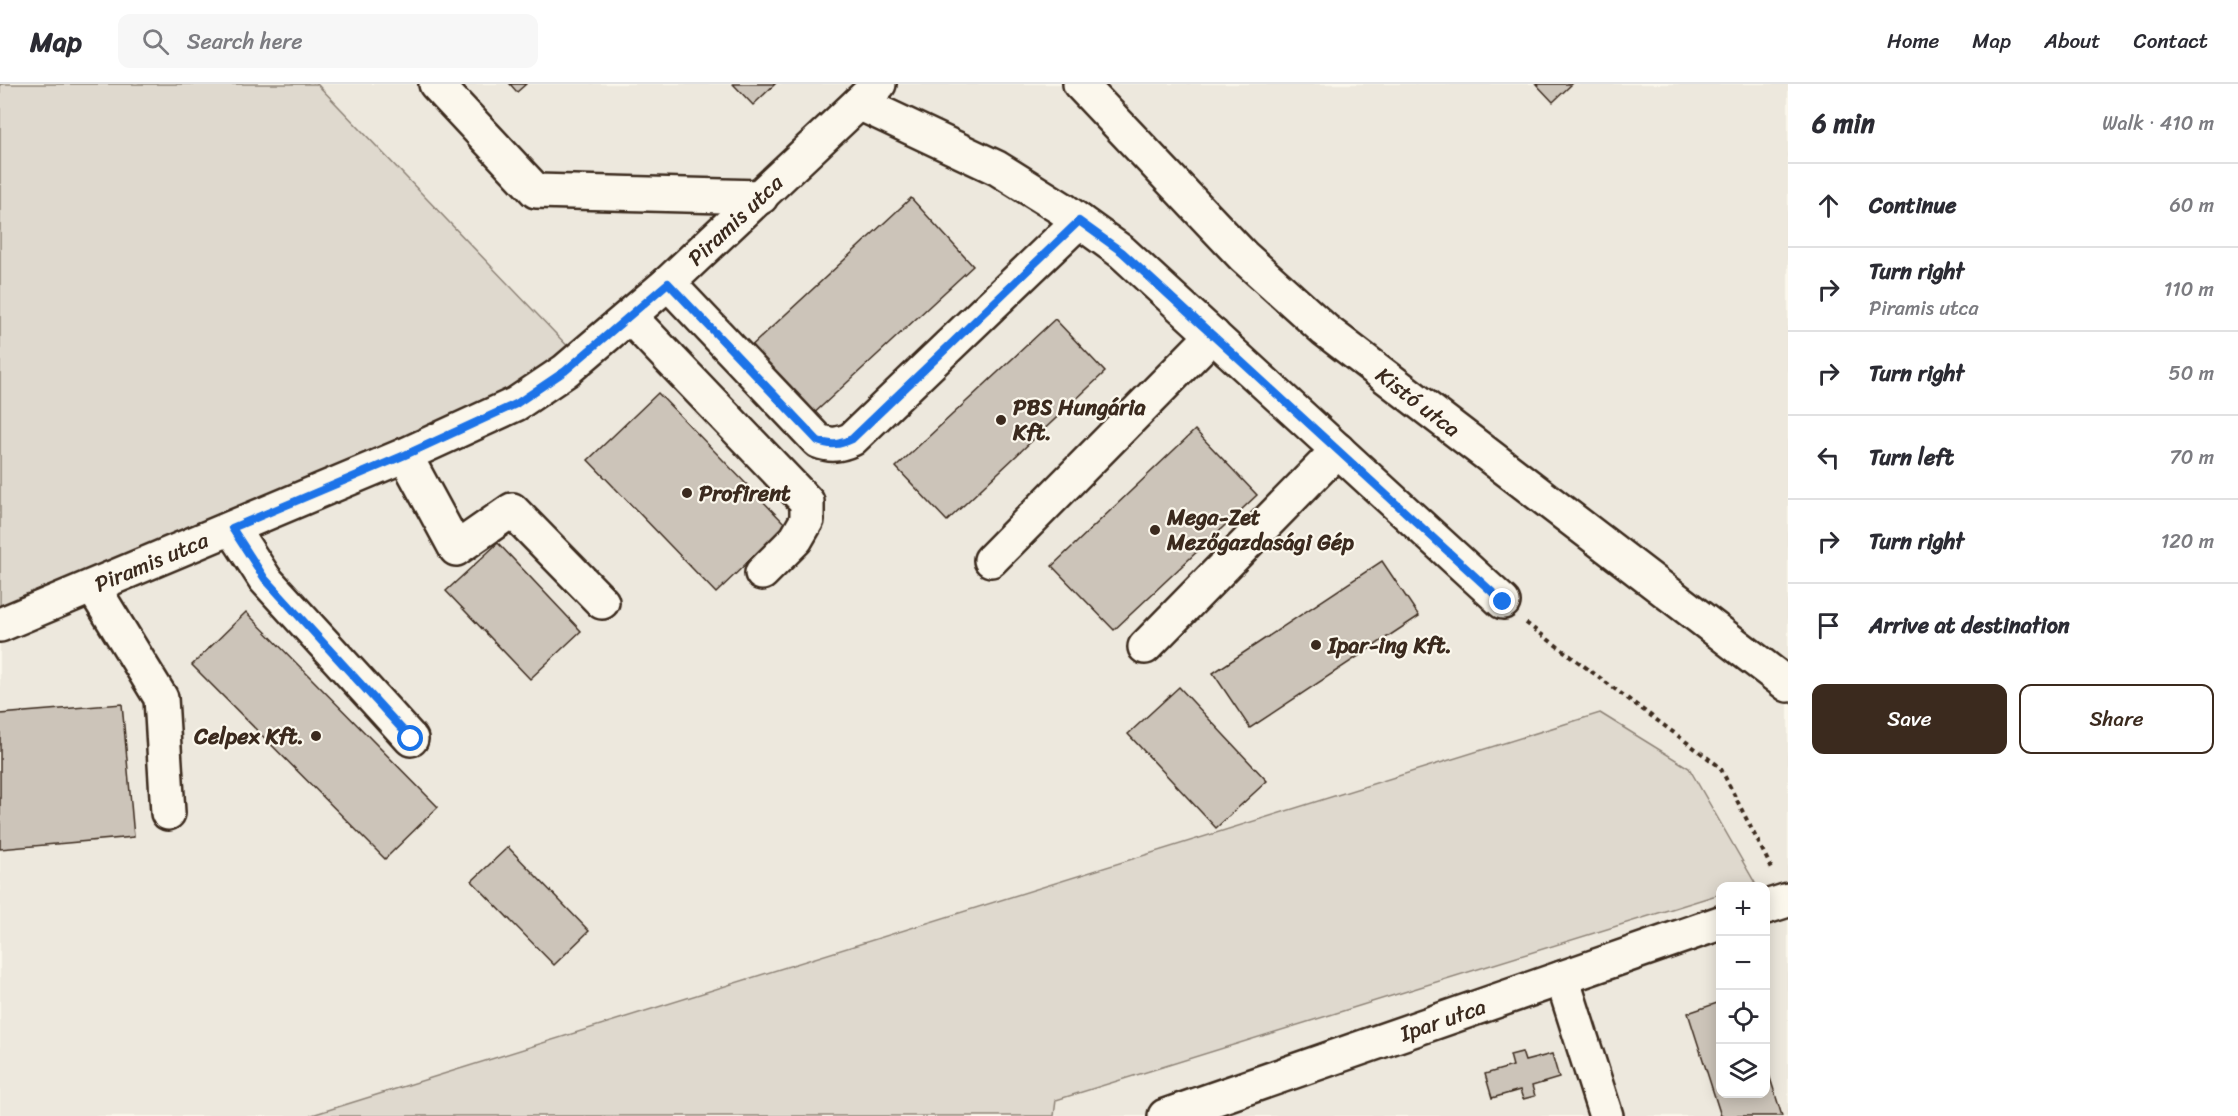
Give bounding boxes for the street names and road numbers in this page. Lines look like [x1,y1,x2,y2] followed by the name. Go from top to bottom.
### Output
[678,164,793,276] street label: Piramis utca
[1367,356,1469,447] street label: Kistó utca
[88,520,215,603] street label: Piramis utca
[1394,987,1491,1053] street label: Ipar utca

